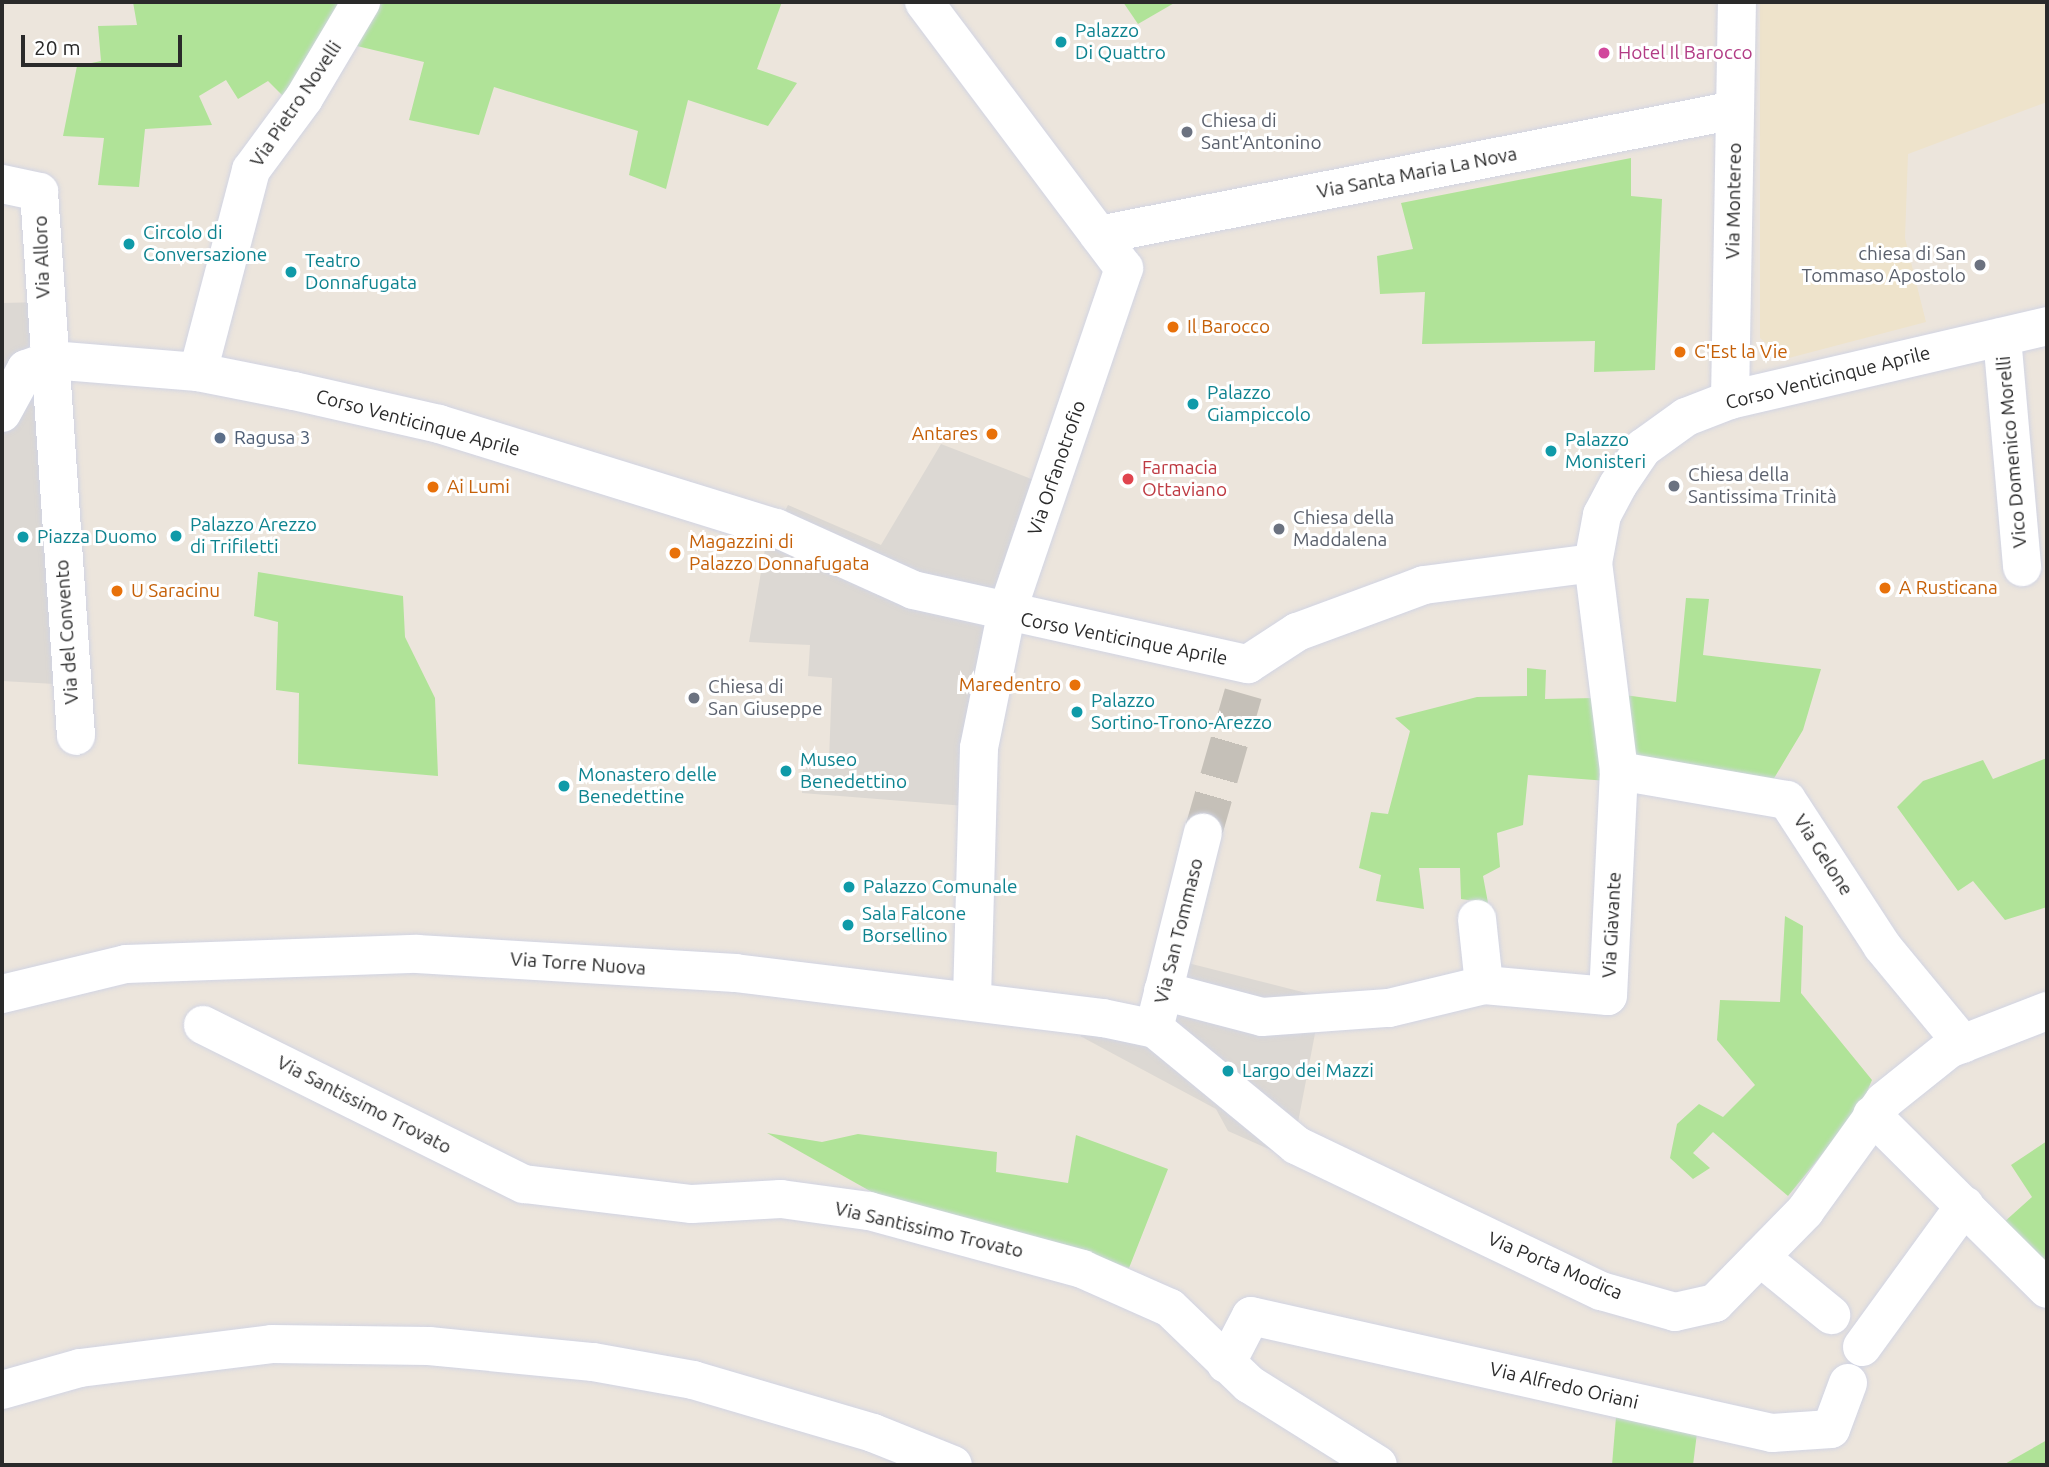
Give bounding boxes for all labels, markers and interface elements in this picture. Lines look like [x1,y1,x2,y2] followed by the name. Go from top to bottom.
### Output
[1075,20,1166,64] place label: Palazzo Di Quattro
[24,21,186,65] scale bar
[1053,34,1069,50] marker: Palazzo Di Quattro
[34,35,81,59] text: 20 m
[245,37,347,171] street label: Via Pietro Novelli
[1618,42,1753,64] place label: Hotel Il Barocco
[1596,45,1612,61] marker: Hotel Il Barocco
[1201,110,1322,154] place label: Chiesa di Sant'Antonino
[1179,124,1195,140] marker: Chiesa di Sant'Antonino
[1315,142,1519,204] street label: Via Santa Maria La Nova
[1722,143,1746,259] street label: Via Montereo
[29,215,55,299] street label: Via Alloro
[143,222,267,266] place label: Circolo di Conversazione
[121,236,137,252] marker: Circolo di Conversazione
[1801,243,1966,287] place label: chiesa di San Tommaso Apostolo
[305,250,417,294] place label: Teatro Donnafugata
[1972,257,1988,273] marker: chiesa di San Tommaso Apostolo
[283,264,299,280] marker: Teatro Donnafugata
[1187,316,1270,338] place label: Il Barocco
[1165,319,1181,335] marker: Il Barocco
[1694,341,1788,363] place label: C'Est la Vie
[1723,341,1933,415] street label: Corso Venticinque Aprile
[1672,344,1688,360] marker: C'Est la Vie
[1992,355,2032,549] street label: Vico Domenico Morelli
[1207,382,1311,426] place label: Palazzo Giampiccolo
[313,385,523,461] street label: Corso Venticinque Aprile
[1185,396,1201,412] marker: Palazzo Giampiccolo
[1023,398,1091,538] street label: Via Orfanotrofio
[912,423,978,445] place label: Antares
[984,426,1000,442] marker: Antares
[234,427,310,449] place label: Ragusa 3
[1565,429,1646,473] place label: Palazzo Monisteri
[212,430,228,446] marker: Ragusa 3
[1543,443,1559,459] marker: Palazzo Monisteri
[1142,457,1227,501] place label: Farmacia Ottaviano
[1688,464,1837,508] place label: Chiesa della Santissima Trinità
[1120,471,1136,487] marker: Farmacia Ottaviano
[447,476,510,498] place label: Ai Lumi
[1666,478,1682,494] marker: Chiesa della Santissima Trinità
[425,479,441,495] marker: Ai Lumi
[1293,507,1394,551] place label: Chiesa della Maddalena
[190,514,317,558] place label: Palazzo Arezzo di Trifiletti
[1271,521,1287,537] marker: Chiesa della Maddalena
[37,526,157,548] place label: Piazza Duomo
[168,528,184,544] marker: Palazzo Arezzo di Trifiletti
[15,529,31,545] marker: Piazza Duomo
[689,531,869,575] place label: Magazzini di Palazzo Donnafugata
[667,545,683,561] marker: Magazzini di Palazzo Donnafugata
[51,559,83,705] street label: Via del Convento
[1899,577,1998,599] place label: A Rusticana
[131,580,220,602] place label: U Saracinu
[1877,580,1893,596] marker: A Rusticana
[109,583,125,599] marker: U Saracinu
[1019,608,1229,670] street label: Corso Venticinque Aprile
[959,674,1061,696] place label: Maredentro
[708,676,822,720] place label: Chiesa di San Giuseppe
[1067,677,1083,693] marker: Maredentro
[686,690,702,706] marker: Chiesa di San Giuseppe
[1091,690,1272,734] place label: Palazzo Sortino-Trono-Arezzo
[1069,704,1085,720] marker: Palazzo Sortino-Trono-Arezzo
[800,749,907,793] place label: Museo Benedettino
[778,763,794,779] marker: Museo Benedettino
[578,764,717,808] place label: Monastero delle Benedettine
[556,778,572,794] marker: Monastero delle Benedettine
[1788,810,1858,900] street label: Via Gelone
[1150,856,1208,1006] street label: Via San Tommaso
[1598,871,1626,979] street label: Via Giavante
[863,876,1018,898] place label: Palazzo Comunale
[841,879,857,895] marker: Palazzo Comunale
[862,903,966,947] place label: Sala Falcone Borsellino
[840,917,856,933] marker: Sala Falcone Borsellino
[509,948,647,980] street label: Via Torre Nuova
[273,1051,455,1159] street label: Via Santissimo Trovato
[1242,1060,1374,1082] place label: Largo dei Mazzi
[1220,1063,1236,1079] marker: Largo dei Mazzi
[833,1197,1025,1263] street label: Via Santissimo Trovato
[1484,1227,1626,1305] street label: Via Porta Modica
[1487,1358,1641,1414] street label: Via Alfredo Oriani

